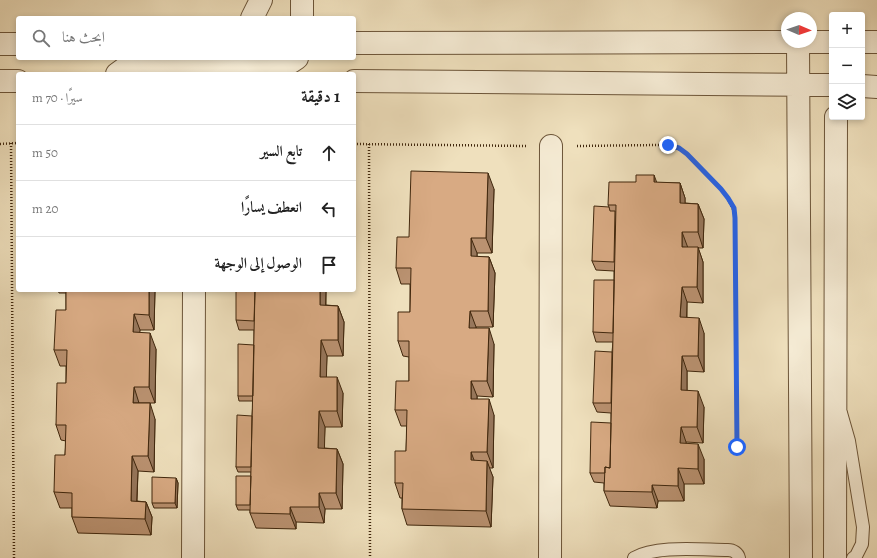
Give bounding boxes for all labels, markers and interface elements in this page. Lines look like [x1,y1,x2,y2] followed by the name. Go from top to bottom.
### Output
[781,12,817,48] north arrow
[829,12,865,120] map controls
[829,12,865,48] button: +
[16,16,356,60] search box
[30,27,52,49] icon: search
[62,27,105,47] text: ابحث هنا
[829,48,865,84] button: −
[829,84,865,120] button: layers
[301,85,340,108] text: 1 دقيقة
[32,89,83,106] text: سيرًا · 70 m
[659,136,677,154] route end
[260,141,302,161] text: تابع السير
[318,142,340,164] icon: ahead
[32,144,58,161] text: 50 m
[241,197,302,217] text: انعطف يسارًا
[318,198,340,220] icon: left
[32,200,59,217] text: 20 m
[215,253,302,273] text: الوصول إلى الوجهة
[318,254,340,276] icon: arrive
[728,438,746,456] route start

